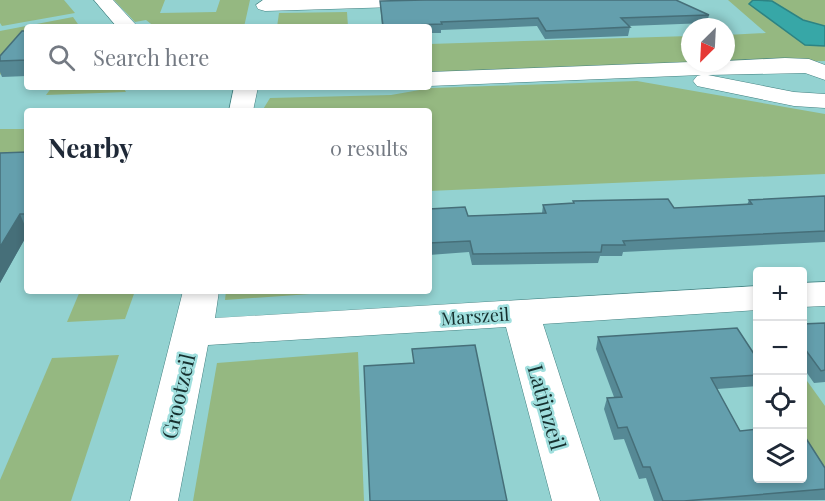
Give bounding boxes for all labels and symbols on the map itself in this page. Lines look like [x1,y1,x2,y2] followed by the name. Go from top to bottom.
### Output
[681,18,735,72] north arrow
[440,302,510,330] street label: Marszeil
[154,351,200,441] street label: Grootzeil
[523,361,573,453] street label: Latijnzeil

